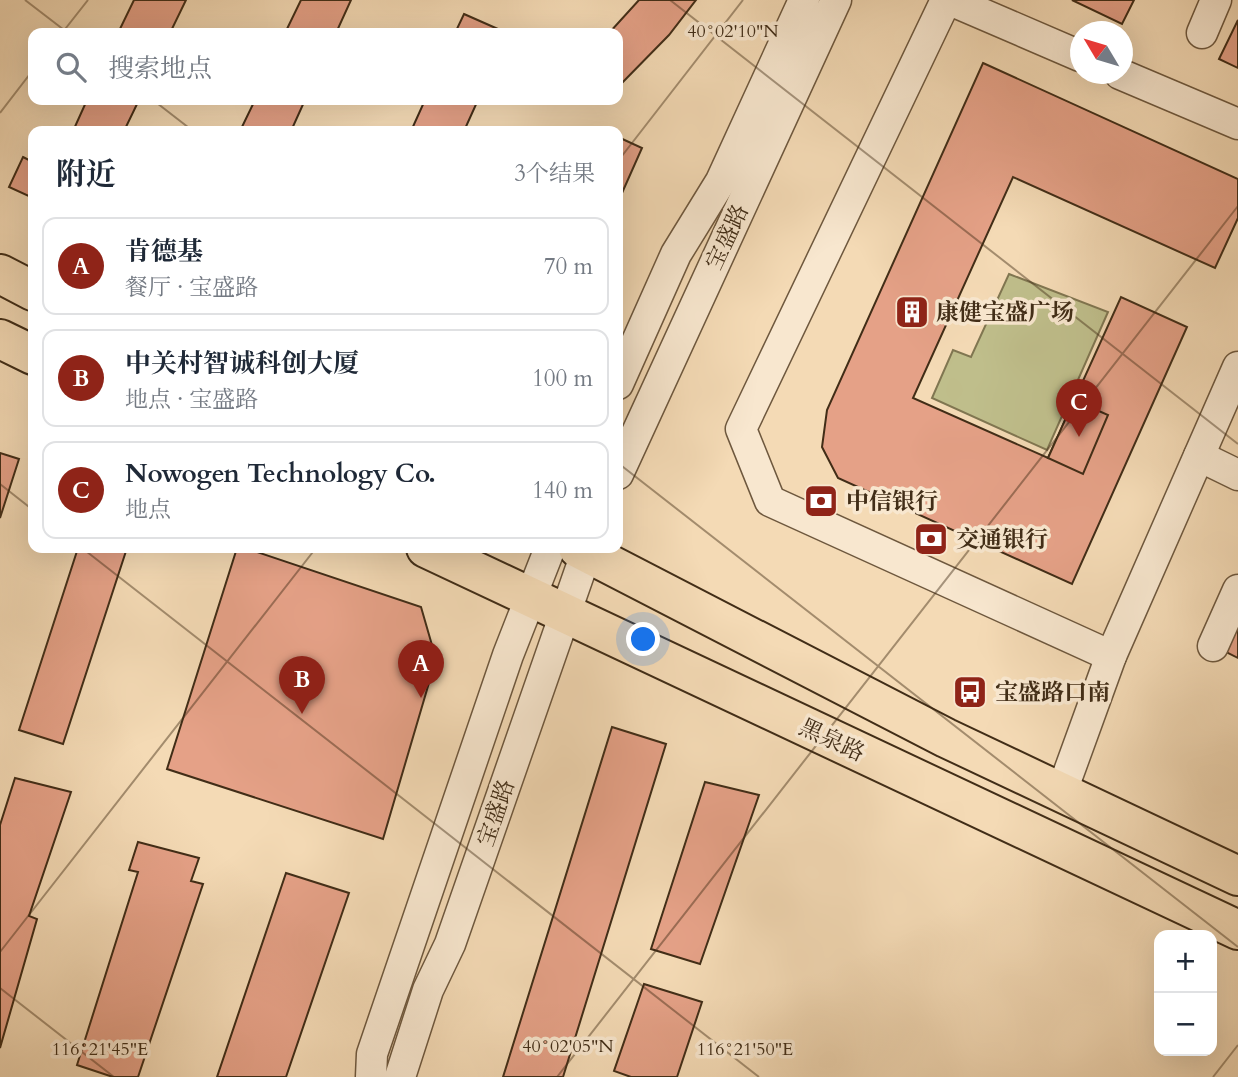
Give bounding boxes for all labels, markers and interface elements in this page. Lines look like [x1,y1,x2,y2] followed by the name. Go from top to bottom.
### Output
[687,19,779,44] text: 40°02'10"N
[1070,21,1133,84] north arrow
[28,28,623,105] search box
[52,48,90,86] icon: search
[108,51,212,86] text: 搜索地点
[56,154,116,195] text: 附近
[514,158,595,189] text: 3个结果
[698,199,756,275] street label: 宝盛路
[125,234,203,269] text: 肯德基
[72,251,90,282] text: A
[544,251,593,282] text: 70 m
[125,272,258,303] text: 餐厅 · 宝盛路
[893,293,931,331] building icon: 康健宝盛广场
[936,297,1074,328] place label: 康健宝盛广场
[125,346,359,381] text: 中关村智诚科创大厦
[73,363,89,394] text: B
[532,363,593,394] text: 100 m
[1056,379,1102,437] pin: C
[125,384,258,415] text: 地点 · 宝盛路
[125,456,436,491] text: Nowogen Technology Co.
[72,475,90,506] text: C
[532,475,593,506] text: 140 m
[802,482,840,520] bank icon: 中信银行
[846,486,938,517] place label: 中信银行
[125,494,171,525] text: 地点
[912,520,950,558] bank icon: 交通银行
[956,524,1048,555] place label: 交通银行
[626,622,660,656] your location
[398,640,444,698] pin: A
[279,656,325,714] pin: B
[951,673,989,711] bus stop icon: 宝盛路口南
[995,677,1110,708] place label: 宝盛路口南
[794,711,870,769] street label: 黑泉路
[470,775,522,851] street label: 宝盛路
[1154,930,1217,1056] map controls
[1154,930,1217,993] button: +
[1154,993,1217,1056] button: −
[522,1034,614,1059] text: 40°02'05"N
[52,1037,148,1062] text: 116°21'45"E
[697,1037,793,1062] text: 116°21'50"E

